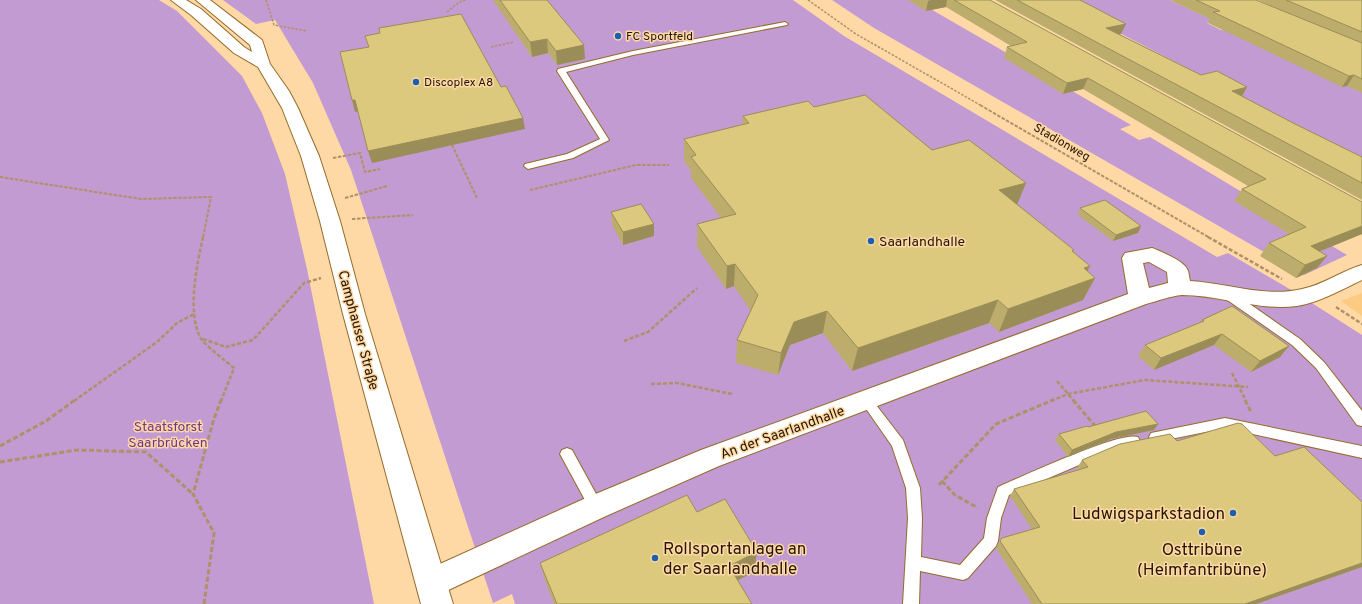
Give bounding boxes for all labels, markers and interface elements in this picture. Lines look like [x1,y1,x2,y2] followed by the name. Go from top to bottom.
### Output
[626,29,693,45] place label: FC Sportfeld
[613,31,623,41] marker: FC Sportfeld
[424,75,493,91] place label: Discoplex A8
[411,77,421,87] marker: Discoplex A8
[1030,120,1093,166] street label: Stadionweg
[879,234,965,251] place label: Saarlandhalle
[866,236,876,246] marker: Saarlandhalle
[333,269,382,392] street label: Camphauser Straße
[718,403,847,464] street label: An der Saarlandhalle
[128,419,208,452] park label: Staatsforst Saarbrücken
[1072,504,1225,526] place label: Ludwigsparkstadion
[1228,508,1238,518] marker: Ludwigsparkstadion
[1197,527,1207,537] marker: Osttribüne (Heimfantribüne)
[663,539,806,581] place label: Rollsportanlage an der Saarlandhalle
[1137,540,1267,582] place label: Osttribüne (Heimfantribüne)
[650,553,660,563] marker: Rollsportanlage an der Saarlandhalle

